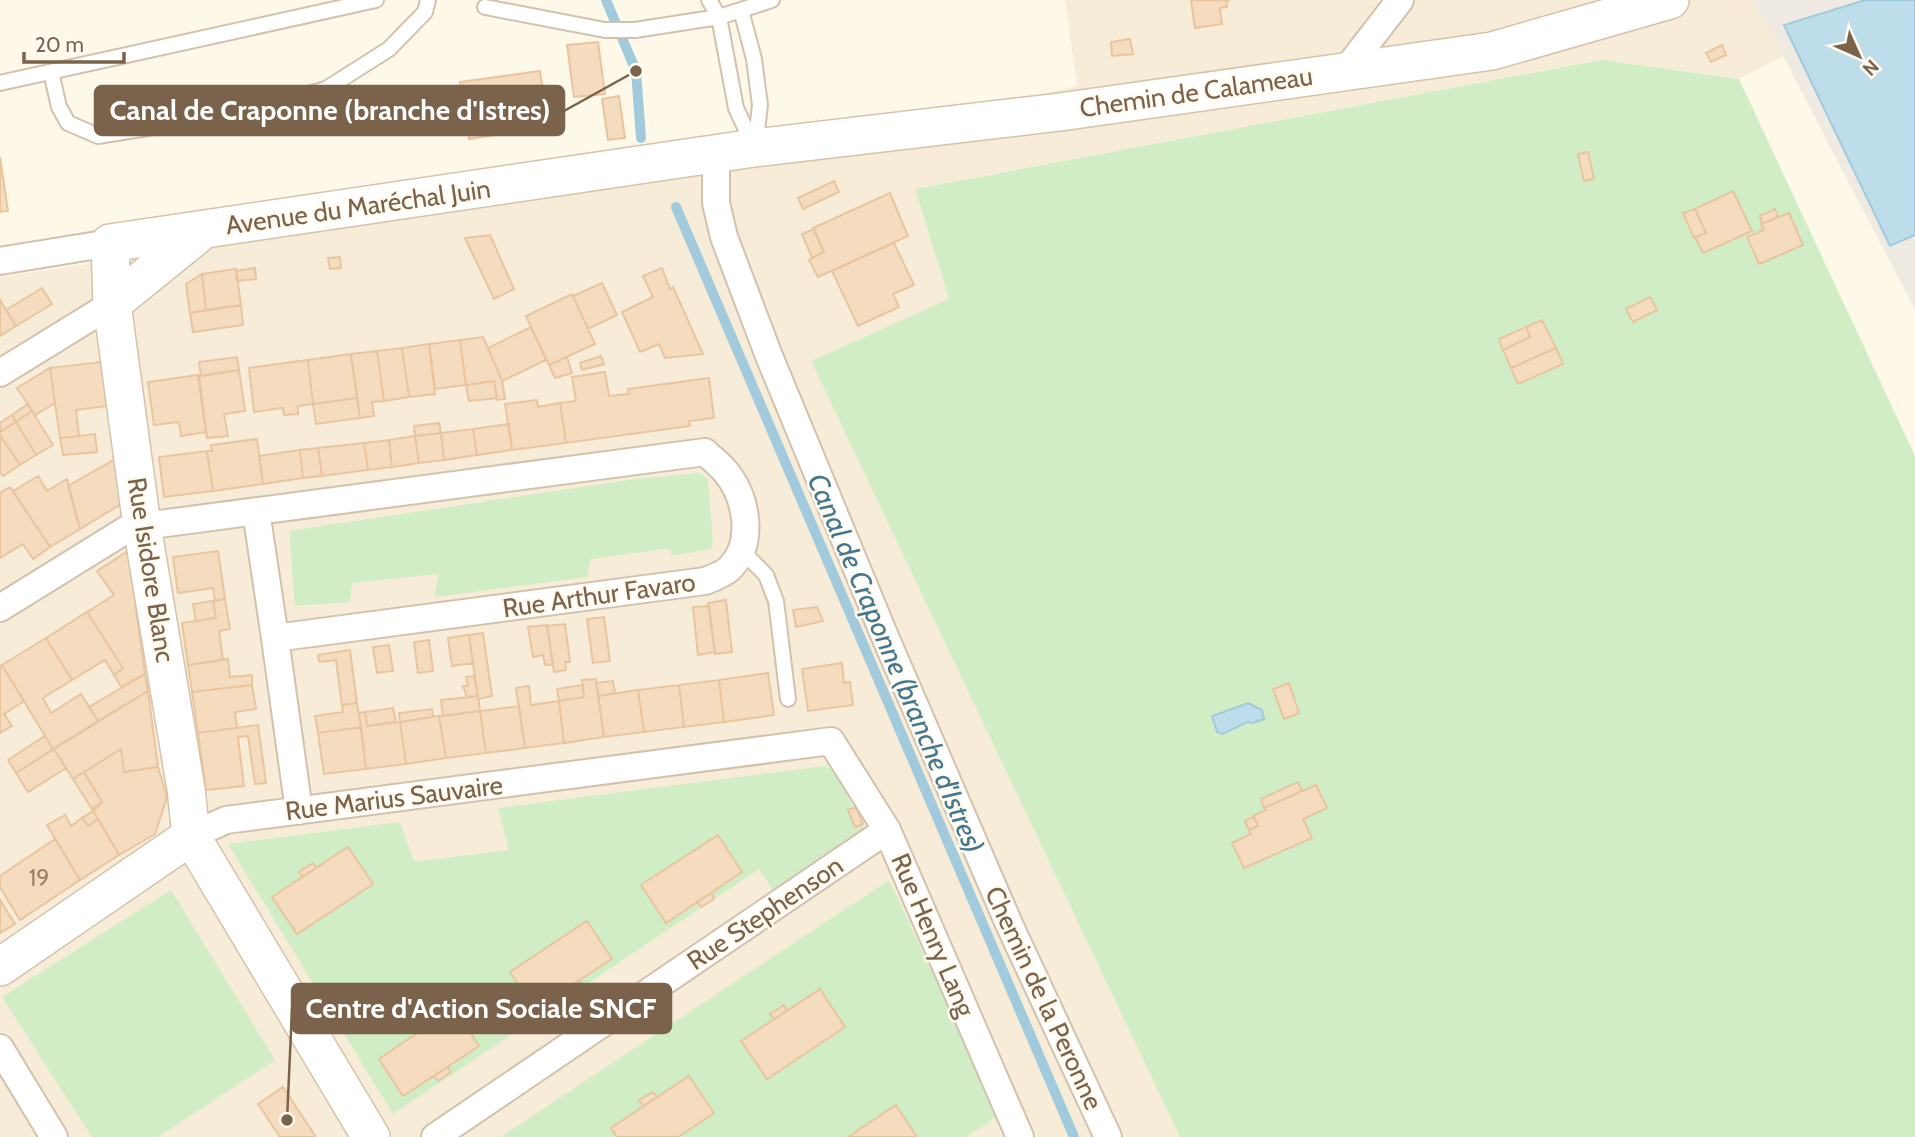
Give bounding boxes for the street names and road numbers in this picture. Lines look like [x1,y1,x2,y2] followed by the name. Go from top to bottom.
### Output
[1077,60,1315,124] street label: Chemin de Calameau
[223,173,493,241] street label: Avenue du Maréchal Juin
[121,475,181,665] street label: Rue Isidore Blanc
[501,566,697,624] street label: Rue Arthur Favaro
[284,769,504,827] street label: Rue Marius Sauvaire
[681,849,849,977] street label: Rue Stephenson
[884,849,982,1022] street label: Rue Henry Lang
[978,881,1110,1115] street label: Chemin de la Peronne

